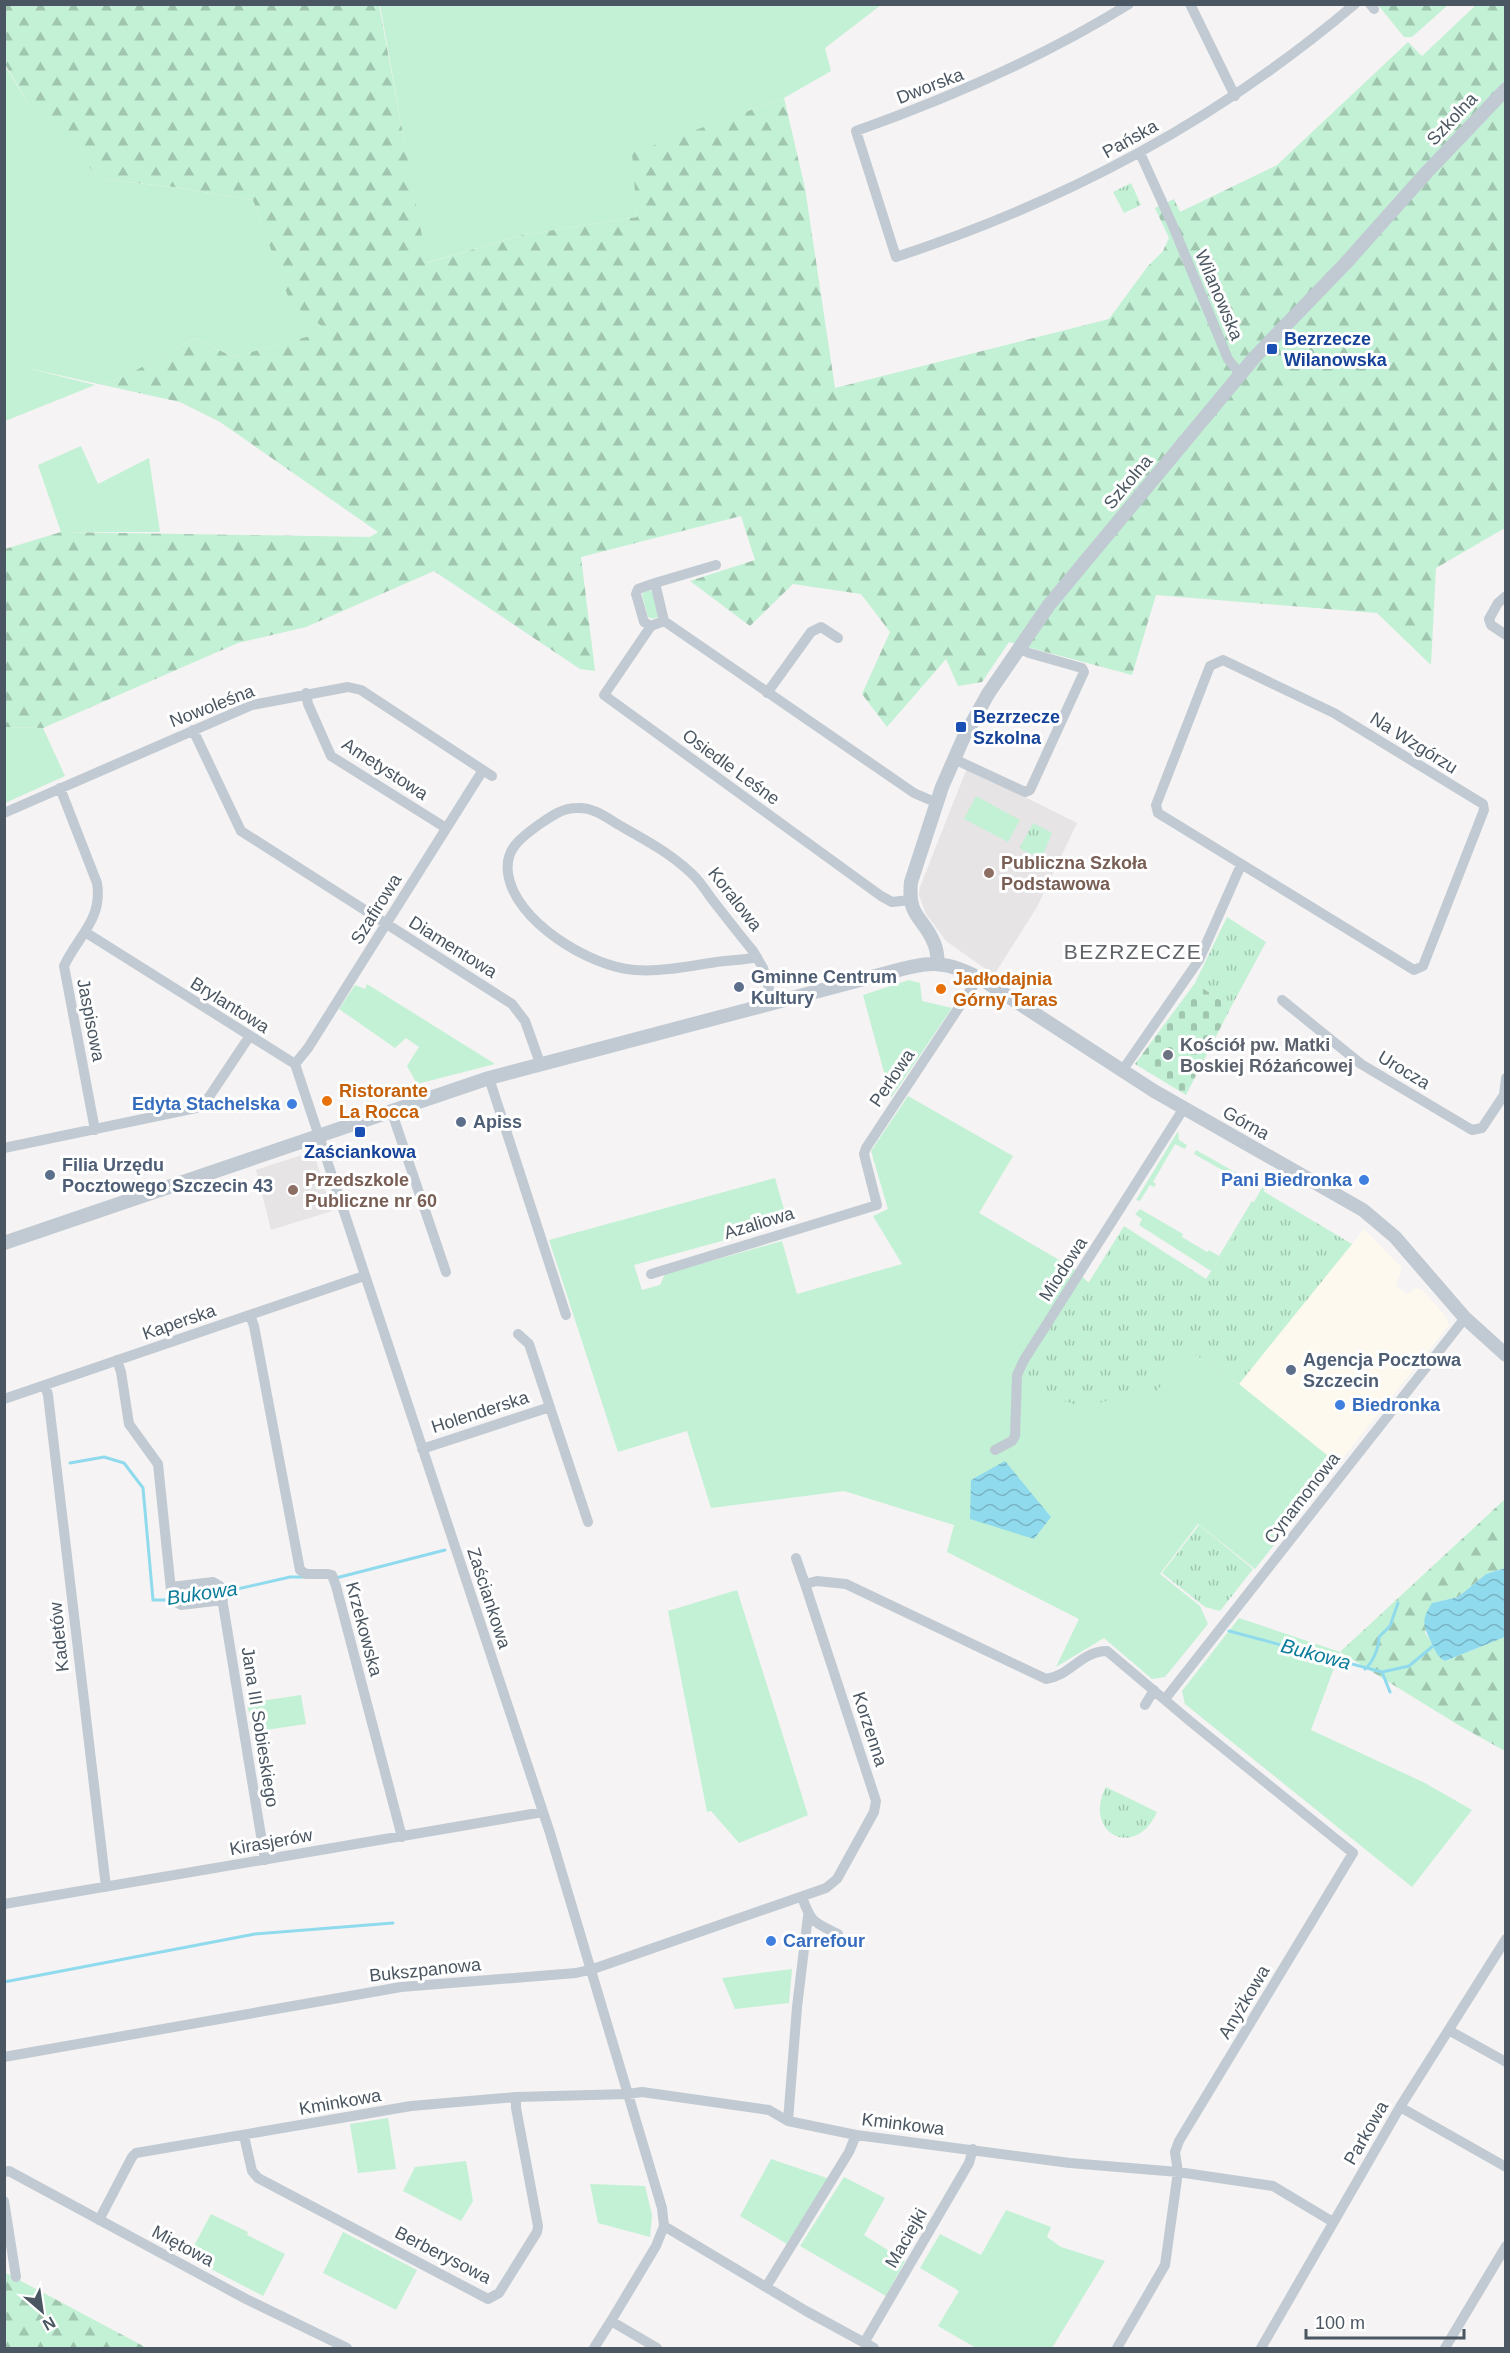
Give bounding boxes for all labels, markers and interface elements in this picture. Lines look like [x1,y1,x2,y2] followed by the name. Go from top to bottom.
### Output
[894,64,967,108] street label: Dworska
[1423,88,1482,149] street label: Szkolna
[1099,115,1162,162] street label: Pańska
[1191,247,1247,344] street label: Wilanowska
[1284,329,1388,370] place label: Bezrzecze Wilanowska
[1265,342,1279,356] marker: Bezrzecze Wilanowska
[1100,450,1157,513] street label: Szkolna
[167,680,258,731] street label: Nowoleśna
[973,707,1060,748] place label: Bezrzecze Szkolna
[1367,708,1461,778] street label: Na Wzgórzu
[954,720,968,734] marker: Bezrzecze Szkolna
[679,725,783,809] street label: Osiedle Leśne
[338,734,432,805] street label: Ametystowa
[1001,853,1148,894] place label: Publiczna Szkoła Podstawowa
[704,863,767,936] street label: Koralowa
[982,866,996,880] marker: Publiczna Szkoła Podstawowa
[347,869,406,948] street label: Szafirowa
[405,912,502,983] street label: Diamentowa
[1064,940,1202,963] district label: BEZRZECZE
[751,967,897,1008] place label: Gminne Centrum Kultury
[953,969,1058,1010] place label: Jadłodajnia Górny Taras
[187,973,274,1038] street label: Brylantowa
[73,977,109,1064] street label: Jaspisowa
[732,980,746,994] marker: Gminne Centrum Kultury
[934,982,948,996] marker: Jadłodajnia Górny Taras
[1180,1035,1353,1076] place label: Kościół pw. Matki Boskiej Różańcowej
[866,1045,919,1111] street label: Perłowa
[1374,1047,1434,1094] street label: Urocza
[1161,1048,1175,1062] marker: Kościół pw. Matki Boskiej Różańcowej
[339,1081,428,1122] place label: Ristorante La Rocca
[132,1094,281,1114] place label: Edyta Stachelska
[320,1094,334,1108] marker: Ristorante La Rocca
[285,1097,299,1111] marker: Edyta Stachelska
[1219,1102,1274,1144] street label: Górna
[473,1112,522,1132] place label: Apiss
[454,1115,468,1129] marker: Apiss
[353,1125,367,1139] marker: Zaściankowa
[304,1142,417,1162] place label: Zaściankowa
[62,1155,273,1196] place label: Filia Urzędu Pocztowego Szczecin 43
[43,1168,57,1182] marker: Filia Urzędu Pocztowego Szczecin 43
[305,1170,437,1211] place label: Przedszkole Publiczne nr 60
[1221,1170,1353,1190] place label: Pani Biedronka
[1357,1173,1371,1187] marker: Pani Biedronka
[286,1183,300,1197] marker: Przedszkole Publiczne nr 60
[722,1203,797,1243] street label: Azaliowa
[1035,1233,1092,1305] street label: Miodowa
[140,1300,219,1344] street label: Kaperska
[1303,1350,1462,1391] place label: Agencja Pocztowa Szczecin
[1284,1363,1298,1377] marker: Agencja Pocztowa Szczecin
[429,1387,532,1437] street label: Holenderska
[1352,1395,1441,1415] place label: Biedronka
[1333,1398,1347,1412] marker: Biedronka
[1260,1448,1344,1548] street label: Cynamonowa
[463,1545,515,1652] street label: Zaściankowa
[165,1577,239,1609] water label: Bukowa
[342,1580,386,1679] street label: Krzekowska
[45,1600,73,1673] street label: Kadetów
[1279,1634,1353,1674] water label: Bukowa
[237,1645,283,1809] street label: Jana III Sobieskiego
[849,1689,892,1770] street label: Korzenna
[228,1825,315,1859] street label: Kirasjerów
[783,1931,865,1951] place label: Carrefour
[764,1934,778,1948] marker: Carrefour
[368,1954,483,1986] street label: Bukszpanowa
[1214,1961,1274,2042] street label: Anyżkowa
[297,2085,384,2119] street label: Kminkowa
[1340,2097,1393,2168] street label: Parkowa
[861,2109,946,2139] street label: Kminkowa
[881,2205,931,2271] street label: Maciejki
[149,2221,218,2271] street label: Miętowa
[392,2222,495,2288] street label: Berberysowa
[12,2281,72,2341] north arrow
[1306,2302,1464,2340] scale bar
[40,2313,58,2334] text: N
[1315,2313,1365,2333] text: 100 m

